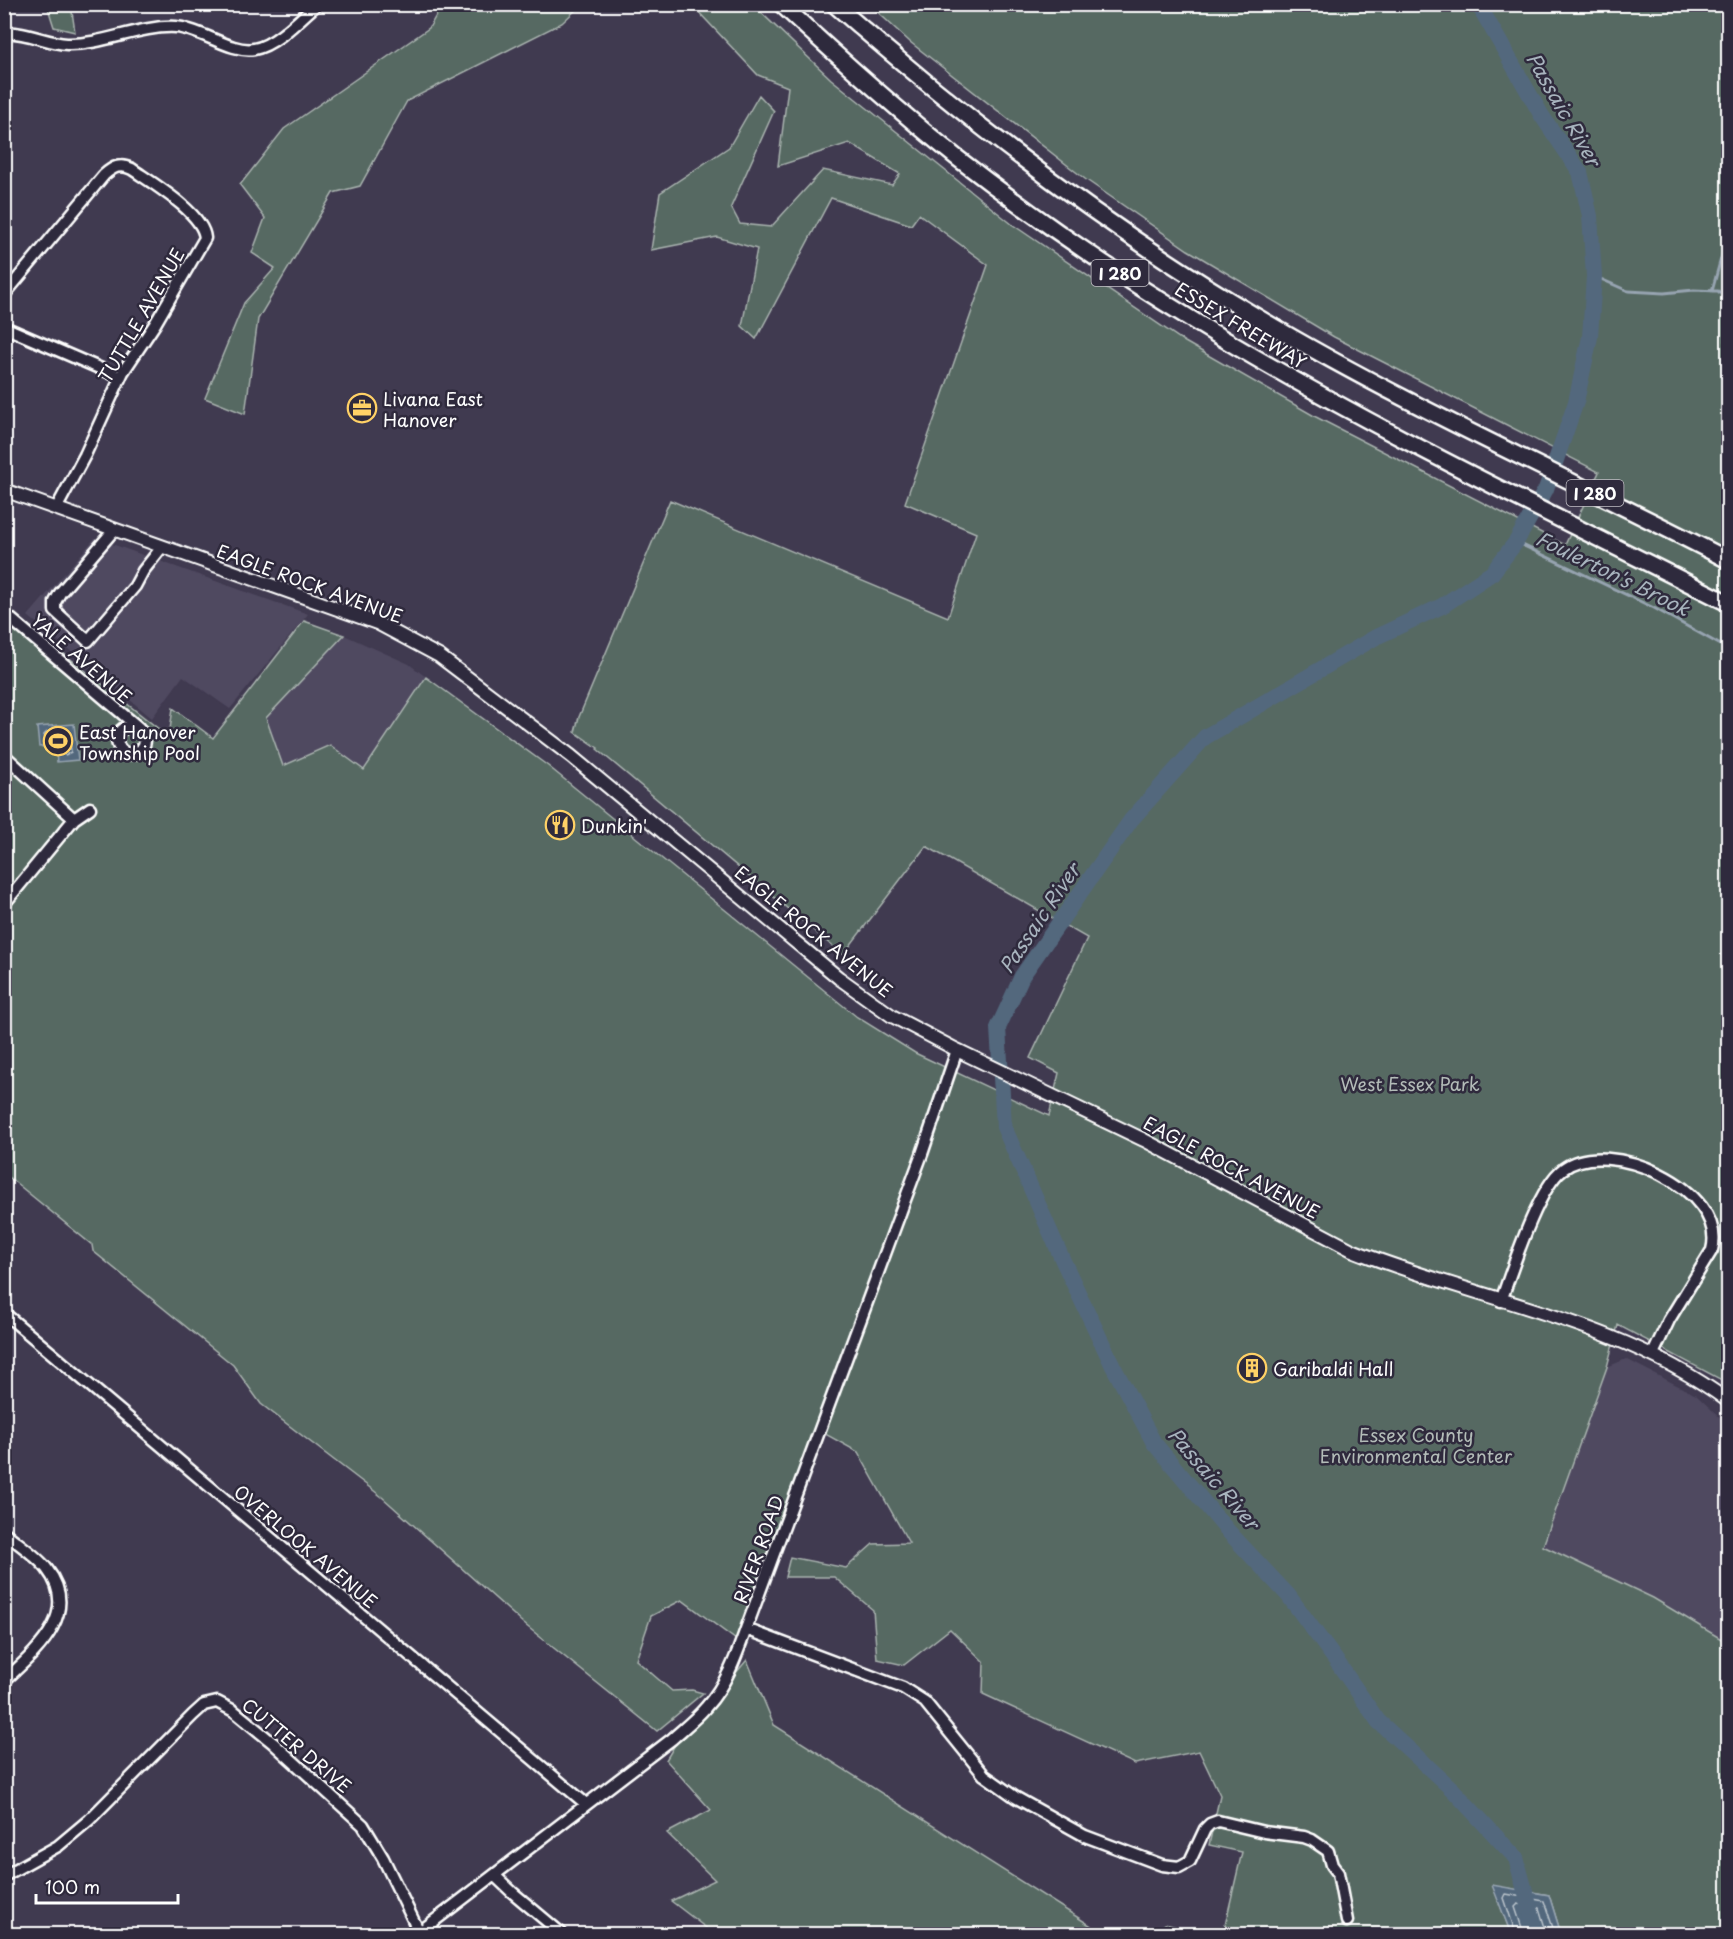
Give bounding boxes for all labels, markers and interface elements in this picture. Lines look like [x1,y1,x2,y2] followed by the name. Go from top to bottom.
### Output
[1519,47,1610,174] water label: Passaic River
[91,243,191,387] street label: TUTTLE AVENUE
[1092,260,1148,286] road number: I 280
[1170,275,1312,375] street label: ESSEX FREEWAY
[383,385,483,433] place label: Livana East Hanover
[346,392,378,424] office icon: Livana East Hanover
[1566,480,1624,506] road number: I 280
[1531,523,1696,624] water label: Foulerton's Brook
[213,537,407,629] street label: EAGLE ROCK AVENUE
[26,607,138,709] street label: YALE AVENUE
[79,718,200,766] place label: East Hanover Township Pool
[42,725,74,757] sports icon: East Hanover Township Pool
[544,809,576,841] restaurant icon: Dunkin'
[581,812,647,839] place label: Dunkin'
[991,855,1088,979] water label: Passaic River
[729,859,899,1003] street label: EAGLE ROCK AVENUE
[1340,1070,1480,1097] park label: West Essex Park
[1139,1109,1325,1225] street label: EAGLE ROCK AVENUE
[1236,1352,1268,1384] building icon: Garibaldi Hall
[1273,1355,1393,1382] place label: Garibaldi Hall
[1161,1420,1269,1538] water label: Passaic River
[1320,1421,1513,1469] park label: Essex County Environmental Center
[228,1478,384,1614] street label: OVERLOOK AVENUE
[726,1491,790,1607] street label: RIVER ROAD
[236,1691,358,1799] street label: CUTTER DRIVE
[36,1867,178,1905] scale bar
[45,1873,100,1900] text: 100 m

